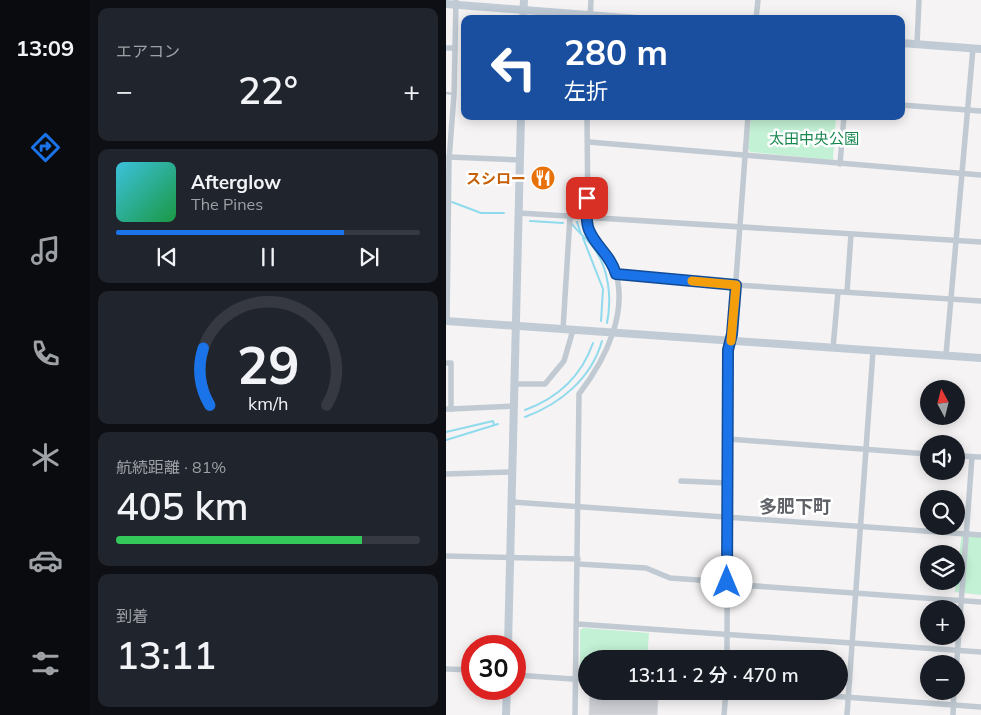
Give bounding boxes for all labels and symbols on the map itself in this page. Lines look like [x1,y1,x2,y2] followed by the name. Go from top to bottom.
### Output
[769,129,859,148] park label: 太田中央公園
[530,165,556,191] restaurant icon: スシロー
[466,169,526,188] place label: スシロー
[566,177,608,219] pin
[920,380,965,425] north arrow
[759,495,831,518] district label: 多肥下町
[700,555,752,607] position arrow
[461,635,526,700] speed limit sign: 30

